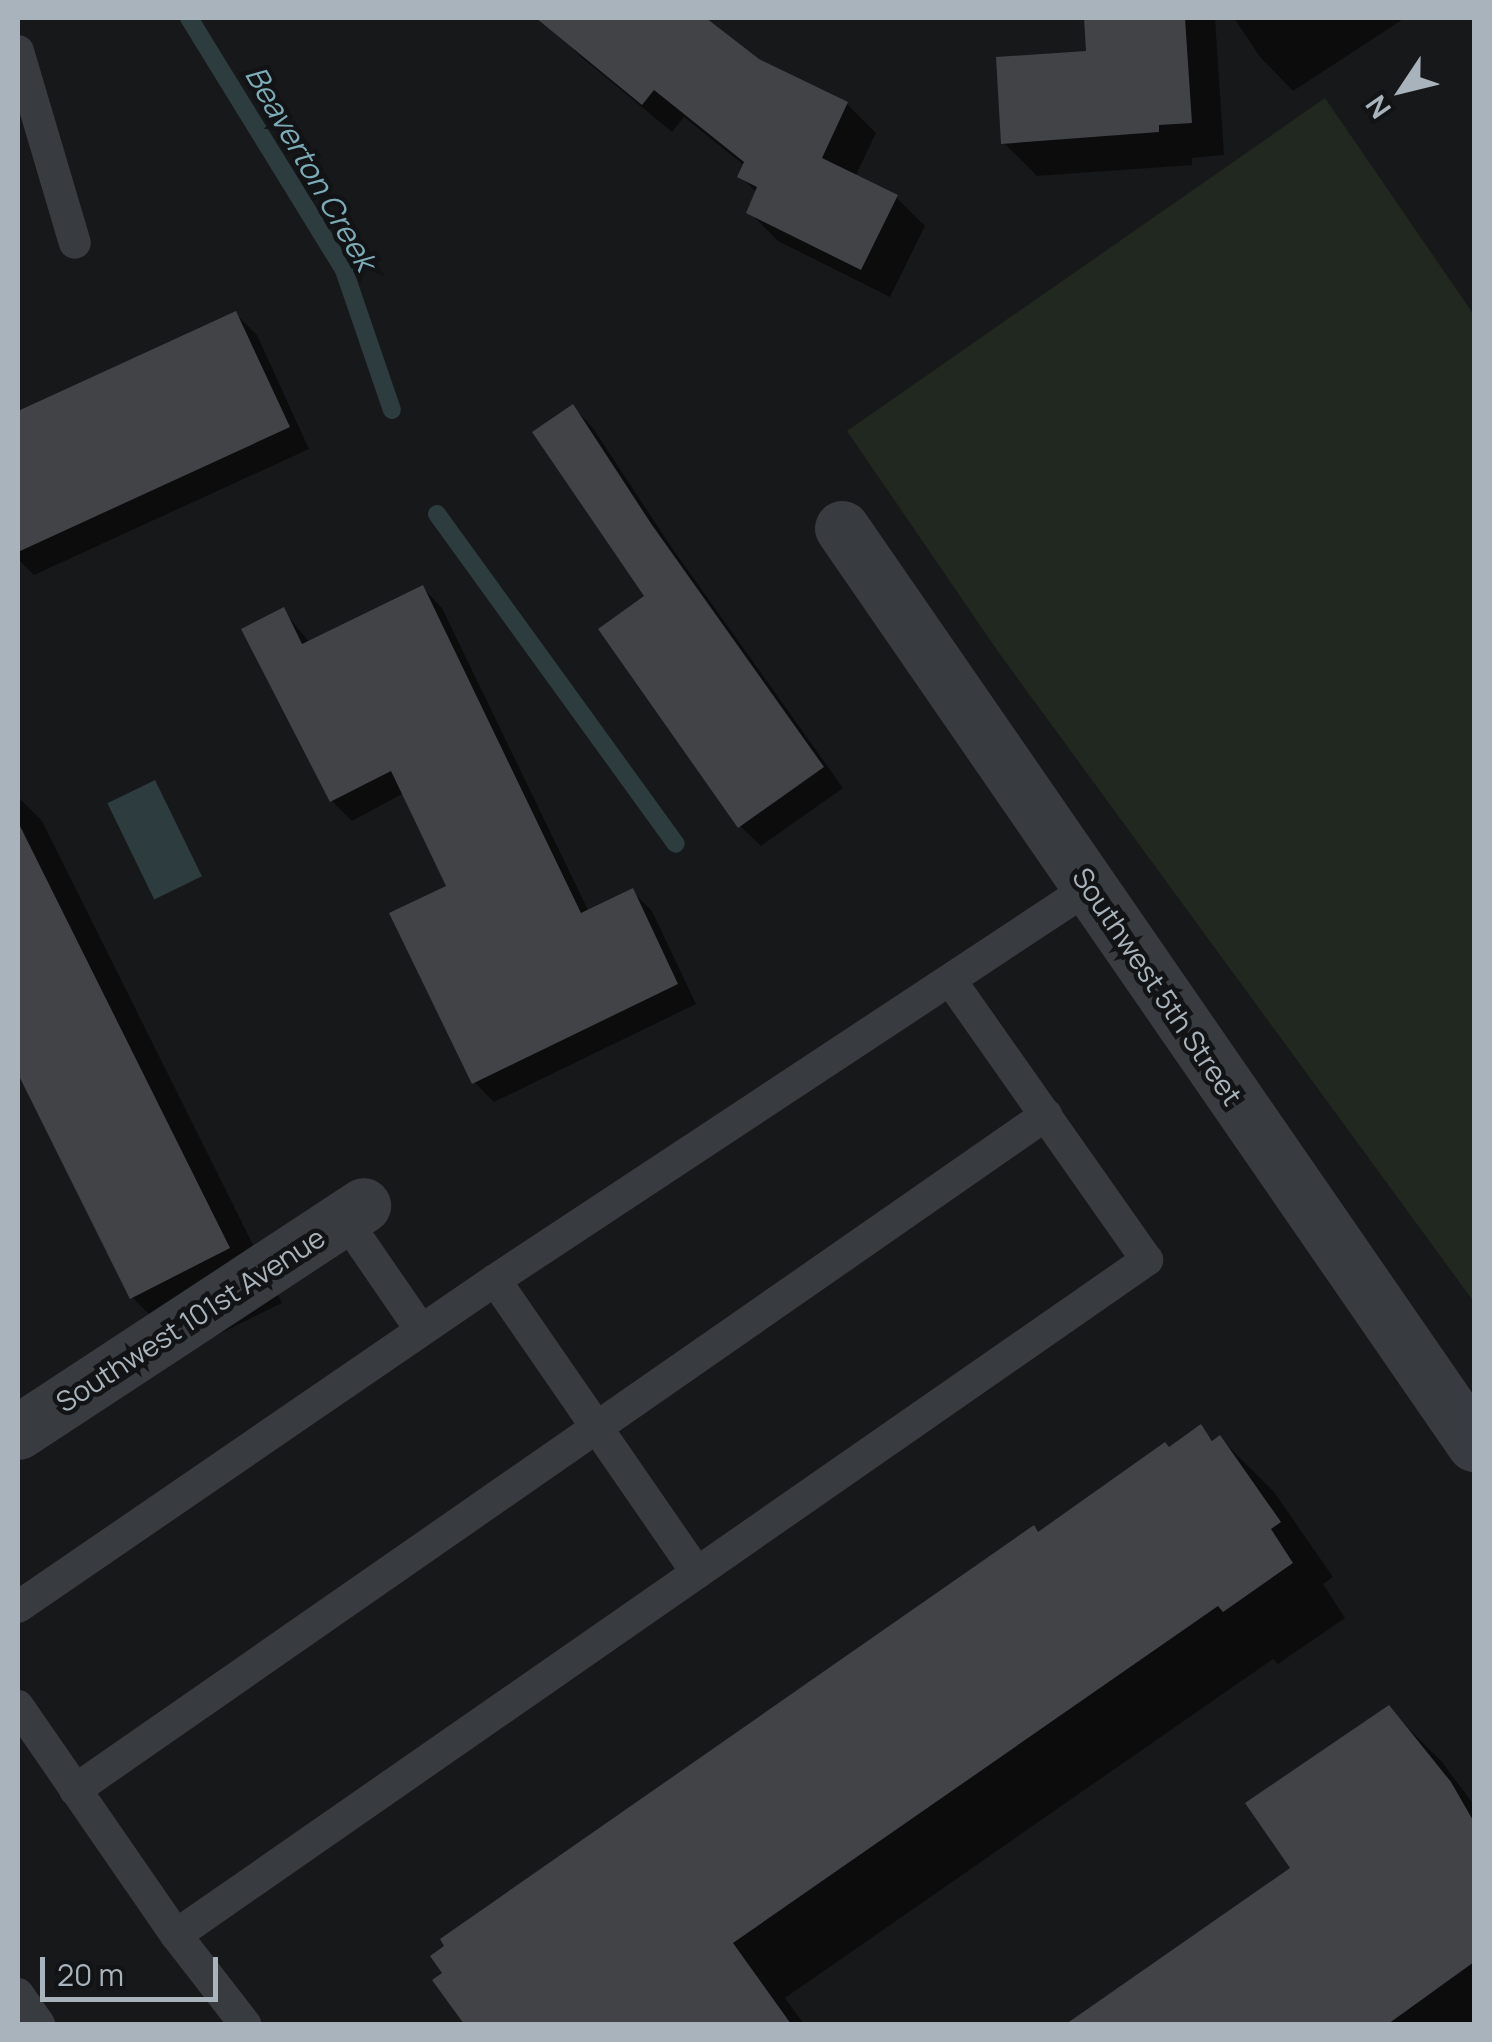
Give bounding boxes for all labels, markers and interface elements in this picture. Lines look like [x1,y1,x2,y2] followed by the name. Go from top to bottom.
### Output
[1352,40,1452,140] north arrow
[238,60,384,276] water label: Beaverton Creek
[1356,88,1399,126] text: N
[1066,861,1250,1111] street label: Southwest 5th Street
[49,1220,331,1418] street label: Southwest 101st Avenue
[45,1937,222,1999] scale bar
[57,1954,124,1995] text: 20 m

